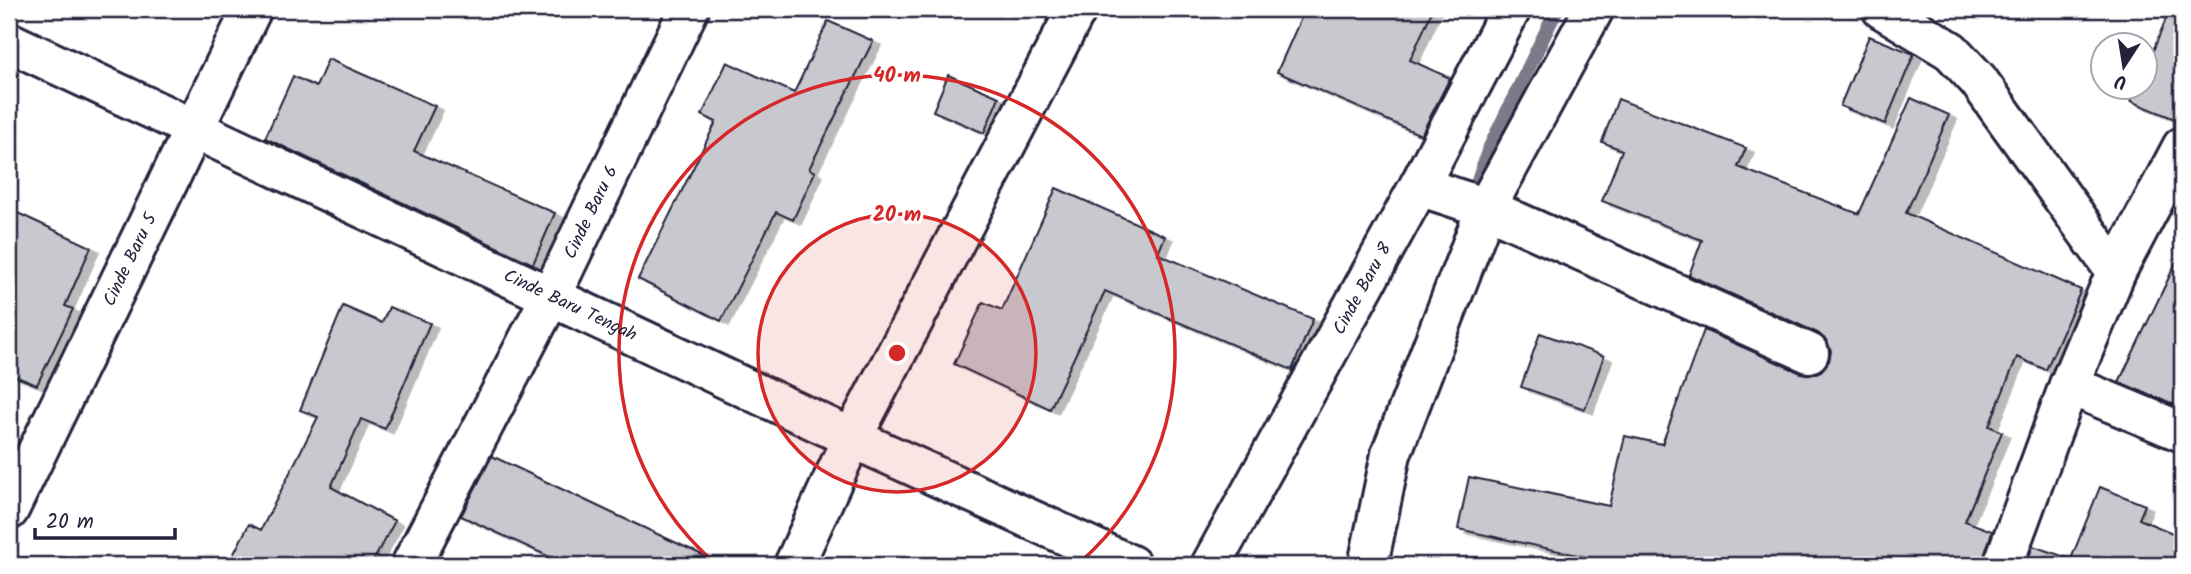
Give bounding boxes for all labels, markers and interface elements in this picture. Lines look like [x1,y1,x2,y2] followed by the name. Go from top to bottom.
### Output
[2090,32,2160,102] north arrow
[873,60,921,93] text: 40 m
[2112,65,2130,97] text: U
[556,161,626,264] street label: Cinde Baru 6
[873,199,921,232] text: 20 m
[95,207,166,311] street label: Cinde Baru 5
[1325,237,1400,340] street label: Cinde Baru 8
[498,262,642,350] street label: Cinde Baru Tengah
[885,341,909,365] centre of rings
[35,497,175,541] scale bar
[46,506,94,539] text: 20 m

